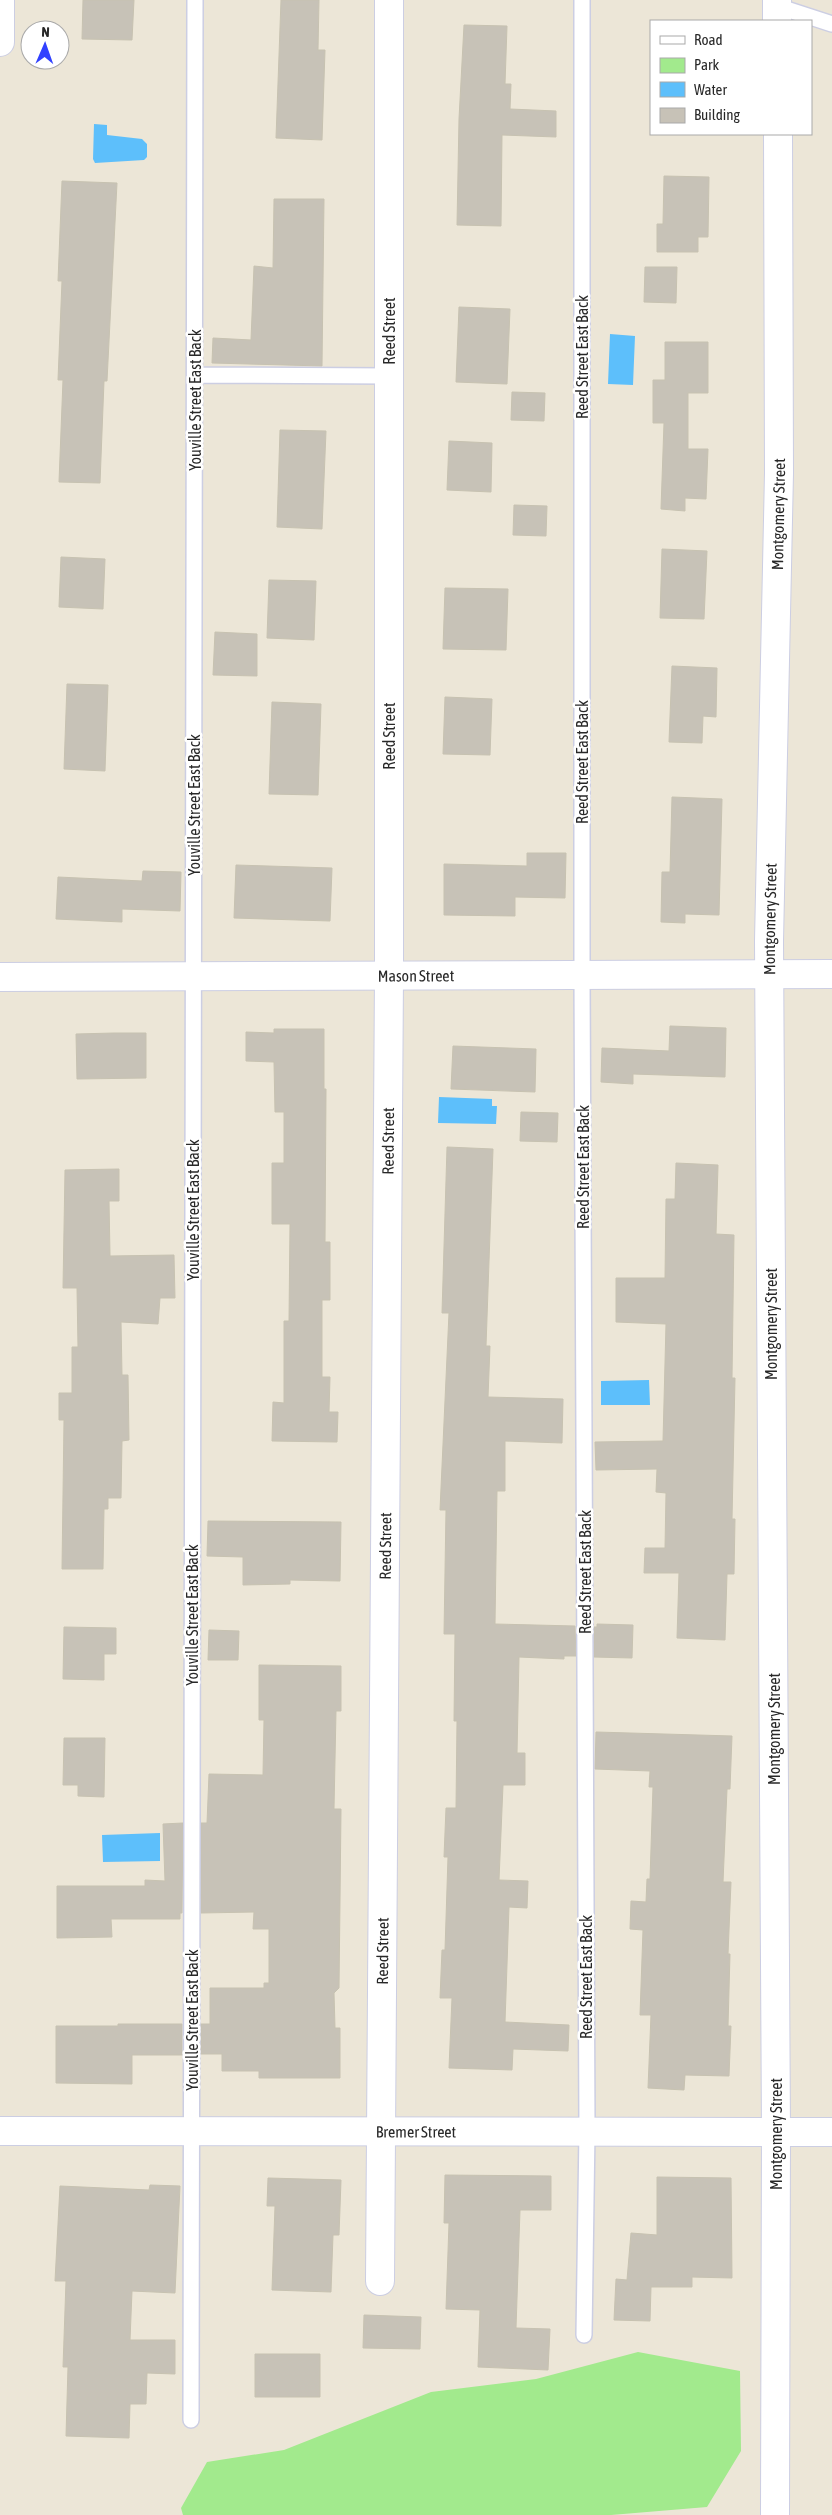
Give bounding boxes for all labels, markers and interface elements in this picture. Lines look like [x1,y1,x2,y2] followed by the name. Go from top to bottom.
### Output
[20,20,70,70] north arrow
[650,20,812,135] legend
[41,24,50,40] text: N
[694,31,723,48] text: Road
[694,56,719,73] text: Park
[694,81,727,98] text: Water
[694,106,740,123] text: Building
[573,295,591,419] street label: Reed Street East Back
[380,297,398,365] street label: Reed Street
[186,329,204,471] street label: Youville Street East Back
[768,458,789,570] street label: Montgomery Street
[573,700,591,824] street label: Reed Street East Back
[380,702,398,770] street label: Reed Street
[185,734,203,876] street label: Youville Street East Back
[760,862,780,975] street label: Montgomery Street
[378,966,455,985] street label: Mason Street
[574,1105,592,1229] street label: Reed Street East Back
[379,1107,397,1175] street label: Reed Street
[184,1139,202,1281] street label: Youville Street East Back
[762,1268,781,1380] street label: Montgomery Street
[576,1510,594,1634] street label: Reed Street East Back
[376,1512,394,1580] street label: Reed Street
[183,1544,201,1686] street label: Youville Street East Back
[765,1673,784,1785] street label: Montgomery Street
[577,1915,595,2039] street label: Reed Street East Back
[373,1917,392,1985] street label: Reed Street
[183,1949,201,2091] street label: Youville Street East Back
[767,2078,786,2190] street label: Montgomery Street
[376,2122,457,2141] street label: Bremer Street

